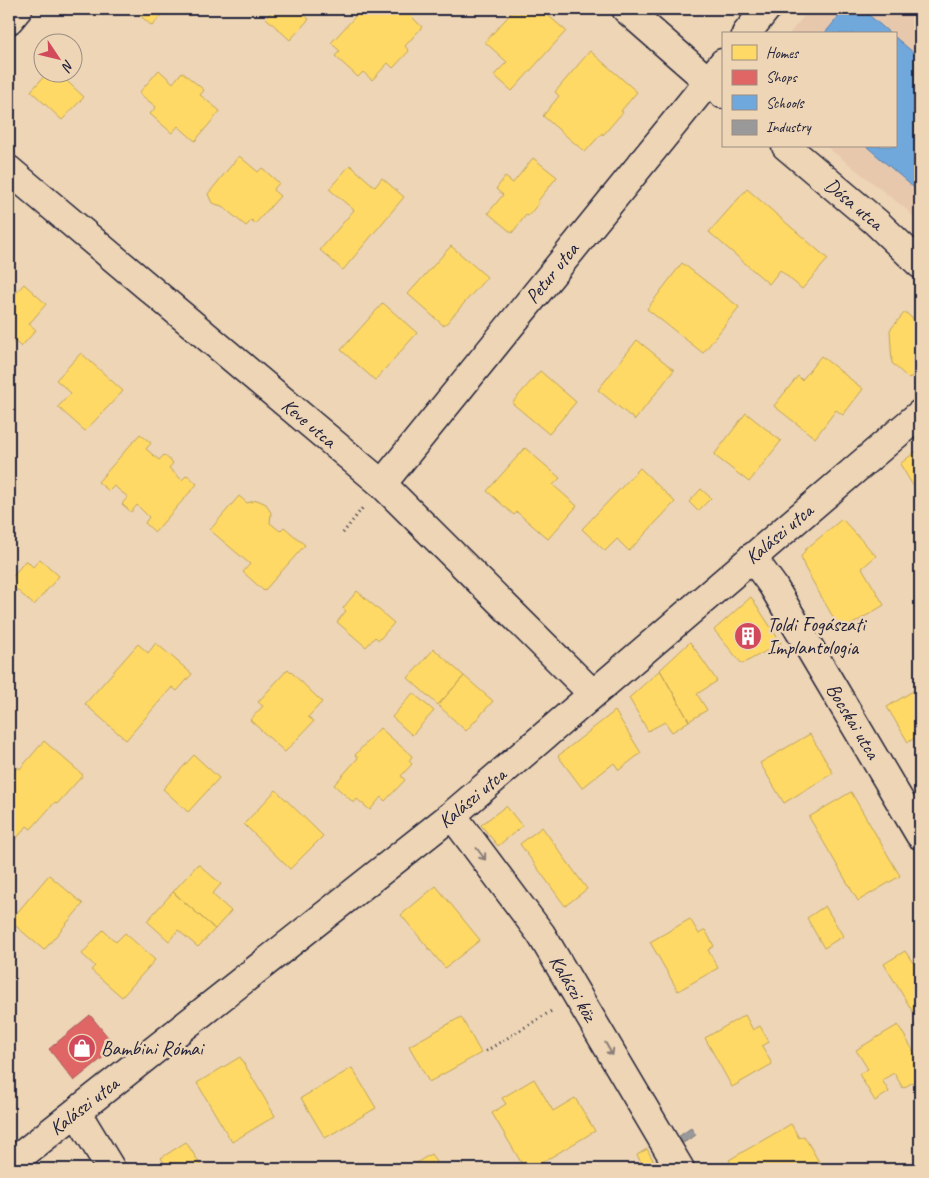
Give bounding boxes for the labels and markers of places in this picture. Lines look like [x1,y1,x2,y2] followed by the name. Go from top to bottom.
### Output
[767,612,867,660] place label: Toldi Fogászati Implantologia
[733,621,763,651] building icon: Toldi Fogászati Implantologia
[67,1033,97,1063] shop icon: Bambini Római
[101,1036,205,1061] place label: Bambini Római

